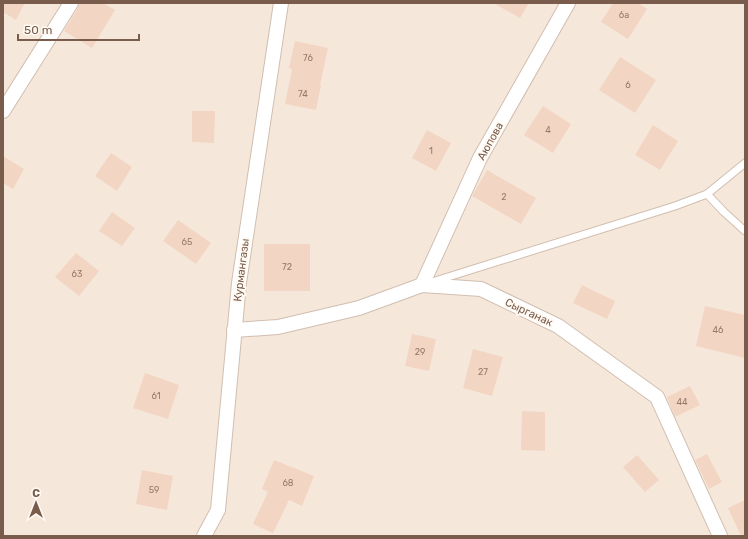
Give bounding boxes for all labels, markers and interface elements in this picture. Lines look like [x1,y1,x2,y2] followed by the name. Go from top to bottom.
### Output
[619,10,629,20] house number: 6а
[18,16,139,42] scale bar
[24,23,52,37] text: 50 m
[303,53,313,63] house number: 76
[625,80,631,90] house number: 6
[298,89,308,99] house number: 74
[475,120,506,162] street label: Аюпова
[545,125,551,135] house number: 4
[429,146,433,156] house number: 1
[501,192,507,202] house number: 2
[182,237,192,247] house number: 65
[231,238,252,302] street label: Курмангазы
[282,262,292,272] house number: 72
[72,269,82,279] house number: 63
[503,296,555,329] street label: Сырганак
[712,325,724,335] house number: 46
[415,347,425,357] house number: 29
[478,367,488,377] house number: 27
[151,391,161,401] house number: 61
[676,397,688,407] house number: 44
[282,478,294,488] house number: 68
[16,483,56,523] north arrow
[149,485,159,495] house number: 59
[32,487,40,500] text: С

